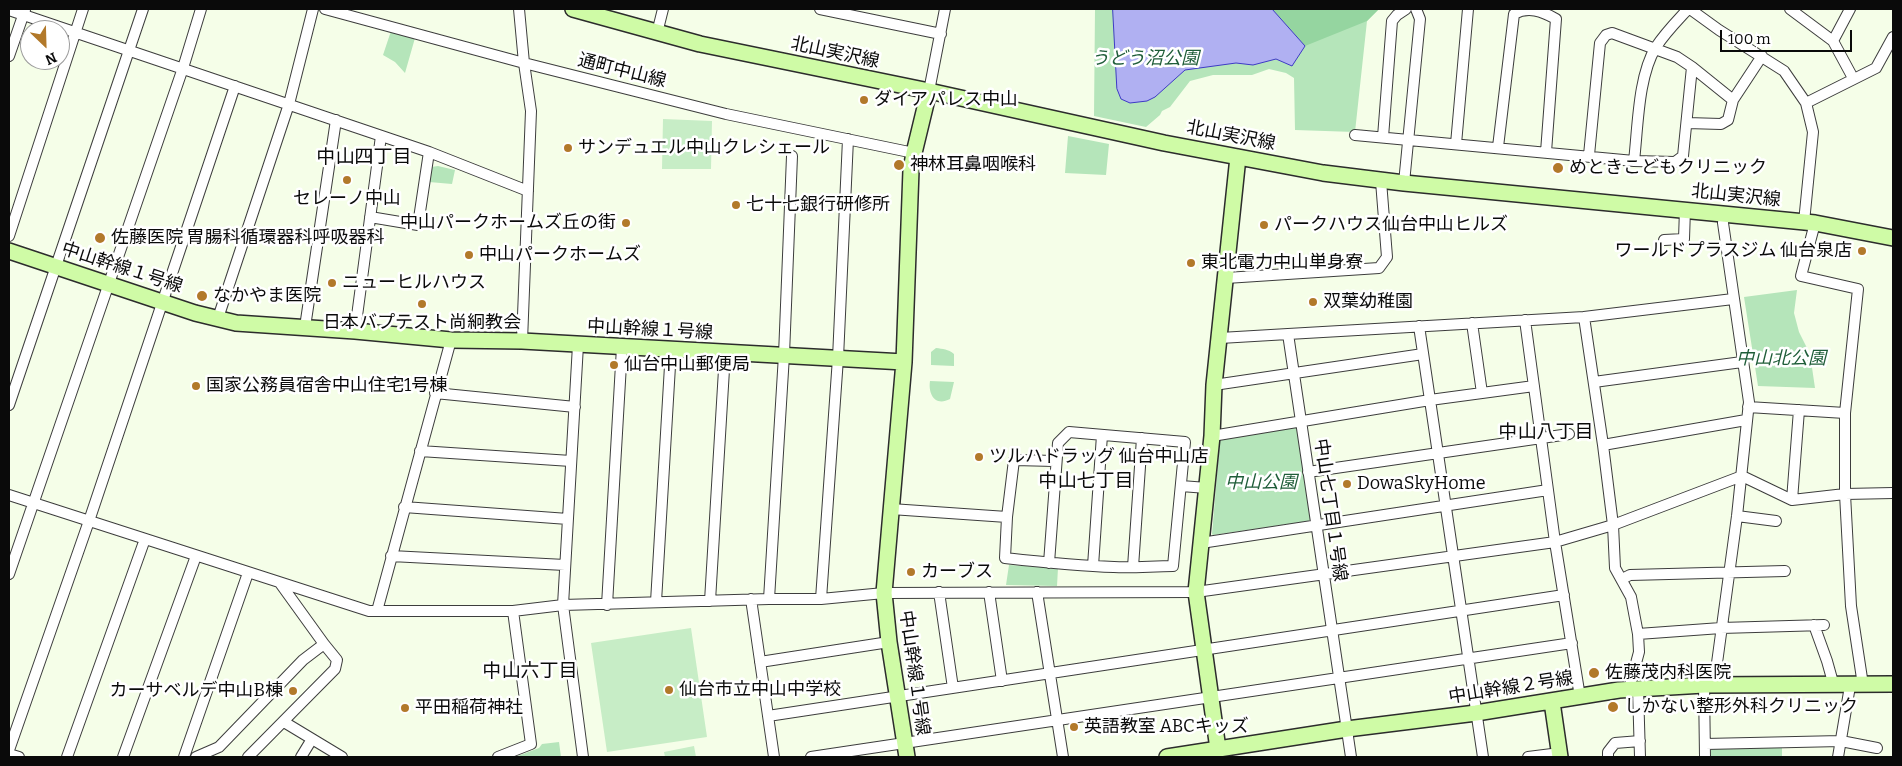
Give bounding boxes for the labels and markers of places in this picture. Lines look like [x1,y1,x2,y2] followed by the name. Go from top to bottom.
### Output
[874,89,1018,111] place label: ダイアパレス中山
[858,94,870,106] marker: ダイアパレス中山
[578,137,830,159] place label: サンデュエル中山クレシェール
[562,142,574,154] marker: サンデュエル中山クレシェール
[910,154,1036,176] place label: 神林耳鼻咽喉科
[1569,157,1767,179] place label: めときこどもクリニック
[892,158,906,172] marker: 神林耳鼻咽喉科
[1551,161,1565,175] marker: めときこどもクリニック
[341,174,353,186] marker: セレーノ中山
[293,188,401,210] place label: セレーノ中山
[746,194,890,216] place label: 七十七銀行研修所
[730,199,742,211] marker: 七十七銀行研修所
[400,212,616,234] place label: 中山パークホームズ丘の街
[1274,214,1508,236] place label: パークハウス仙台中山ヒルズ
[620,217,632,229] marker: 中山パークホームズ丘の街
[1258,219,1270,231] marker: パークハウス仙台中山ヒルズ
[111,227,385,249] place label: 佐藤医院 胃腸科循環器科呼吸器科
[93,231,107,245] marker: 佐藤医院 胃腸科循環器科呼吸器科
[1614,240,1852,262] place label: ワールドプラスジム 仙台泉店
[479,244,641,266] place label: 中山パークホームズ
[1856,245,1868,257] marker: ワールドプラスジム 仙台泉店
[463,249,475,261] marker: 中山パークホームズ
[1201,252,1363,274] place label: 東北電力中山単身寮
[1185,257,1197,269] marker: 東北電力中山単身寮
[342,272,486,294] place label: ニューヒルハウス
[326,277,338,289] marker: ニューヒルハウス
[213,285,321,307] place label: なかやま医院
[195,289,209,303] marker: なかやま医院
[1323,291,1413,313] place label: 双葉幼稚園
[1307,296,1319,308] marker: 双葉幼稚園
[416,298,428,310] marker: 日本バプテスト尚絅教会
[323,312,521,334] place label: 日本バプテスト尚絅教会
[624,354,750,376] place label: 仙台中山郵便局
[608,359,620,371] marker: 仙台中山郵便局
[206,375,447,397] place label: 国家公務員宿舎中山住宅1号棟
[190,380,202,392] marker: 国家公務員宿舎中山住宅1号棟
[989,446,1209,468] place label: ツルハドラッグ 仙台中山店
[973,451,985,463] marker: ツルハドラッグ 仙台中山店
[1357,473,1486,495] place label: DowaSkyHome
[1341,478,1353,490] marker: DowaSkyHome
[921,561,993,583] place label: カーブス
[905,566,917,578] marker: カーブス
[1605,662,1731,684] place label: 佐藤茂内科医院
[1587,666,1601,680] marker: 佐藤茂内科医院
[679,679,841,701] place label: 仙台市立中山中学校
[109,680,283,702] place label: カーサベルデ中山B棟
[663,684,675,696] marker: 仙台市立中山中学校
[287,685,299,697] marker: カーサベルデ中山B棟
[1624,696,1858,718] place label: しかない整形外科クリニック
[415,697,523,719] place label: 平田稲荷神社
[1606,700,1620,714] marker: しかない整形外科クリニック
[399,702,411,714] marker: 平田稲荷神社
[1084,716,1249,738] place label: 英語教室 ABCキッズ
[1068,721,1080,733] marker: 英語教室 ABCキッズ

